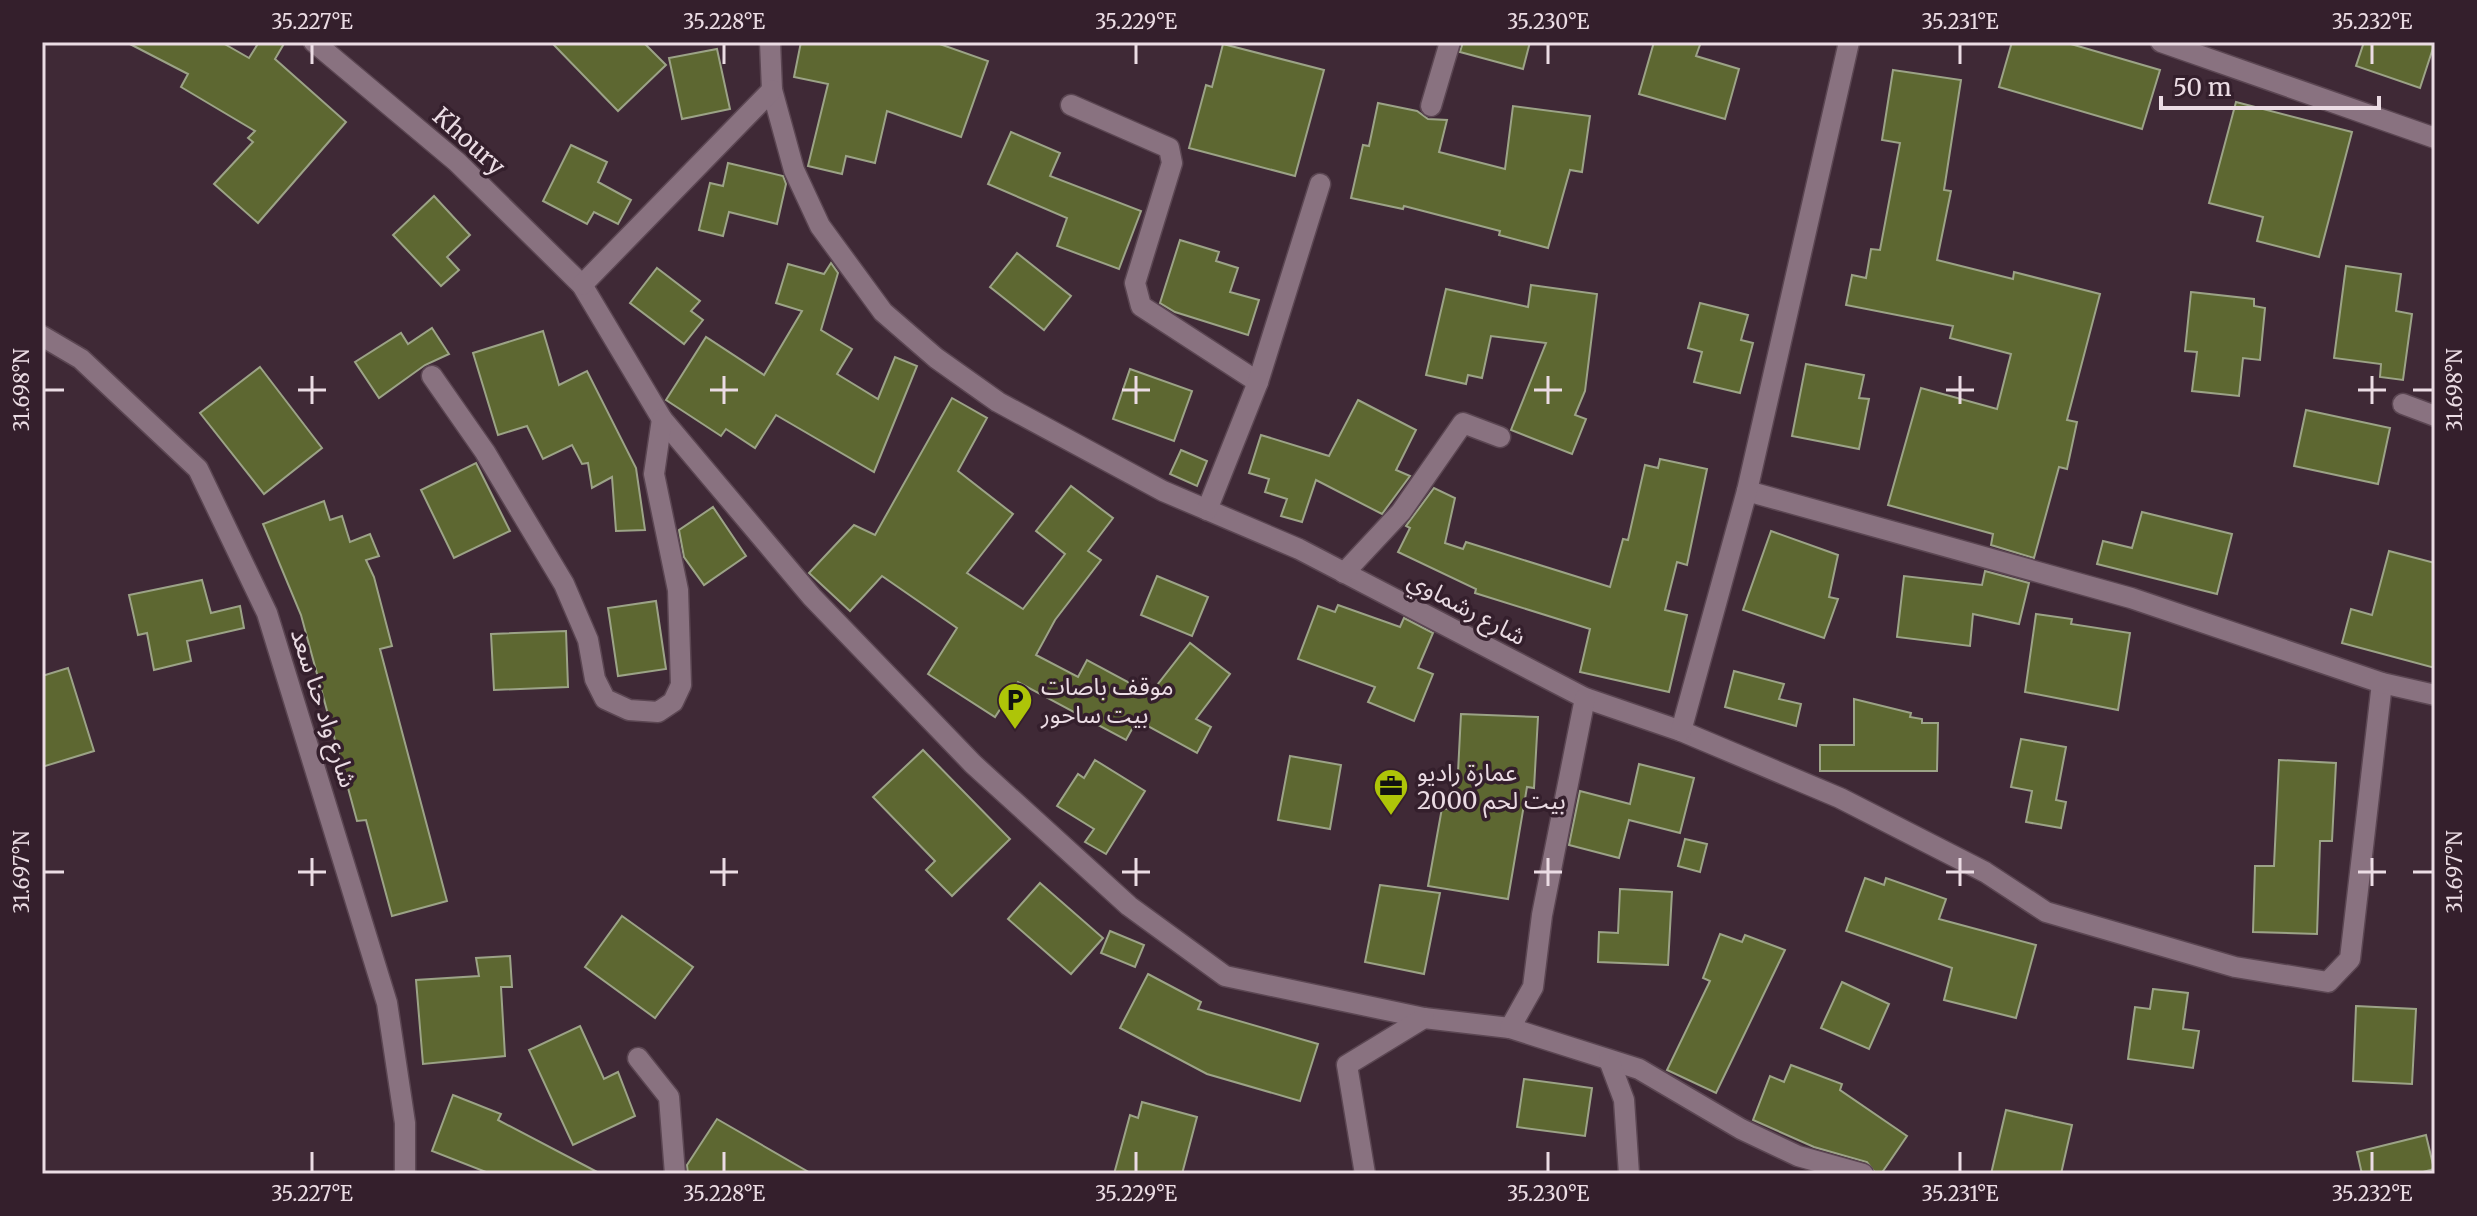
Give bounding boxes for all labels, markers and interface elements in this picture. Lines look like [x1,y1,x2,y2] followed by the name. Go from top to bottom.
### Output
[271,9,353,34] text: 35.227°E
[683,9,765,34] text: 35.228°E
[1095,9,1177,34] text: 35.229°E
[1507,9,1589,34] text: 35.230°E
[1922,9,1999,34] text: 35.231°E
[2332,9,2413,34] text: 35.232°E
[2161,60,2379,110] scale bar
[2173,72,2232,103] text: 50 m
[426,100,512,182] street label: Khoury
[9,348,34,432] text: 31.698°N
[2442,348,2467,432] text: 31.698°N
[1401,564,1531,655] street label: شارع رشماوي
[282,625,364,792] street label: شارع واد حنا سعد
[1040,671,1174,730] place label: موقف باصات بيت ساحور
[996,681,1034,731] parking icon: موقف باصات بيت ساحور
[1417,757,1566,818] place label: عمارة راديو بيت لحم 2000
[1372,767,1410,817] office icon: عمارة راديو بيت لحم 2000
[9,830,34,913] text: 31.697°N
[2442,830,2467,913] text: 31.697°N
[271,1181,353,1206] text: 35.227°E
[683,1181,765,1206] text: 35.228°E
[1095,1181,1177,1206] text: 35.229°E
[1507,1181,1589,1206] text: 35.230°E
[1922,1181,1999,1206] text: 35.231°E
[2332,1181,2413,1206] text: 35.232°E

